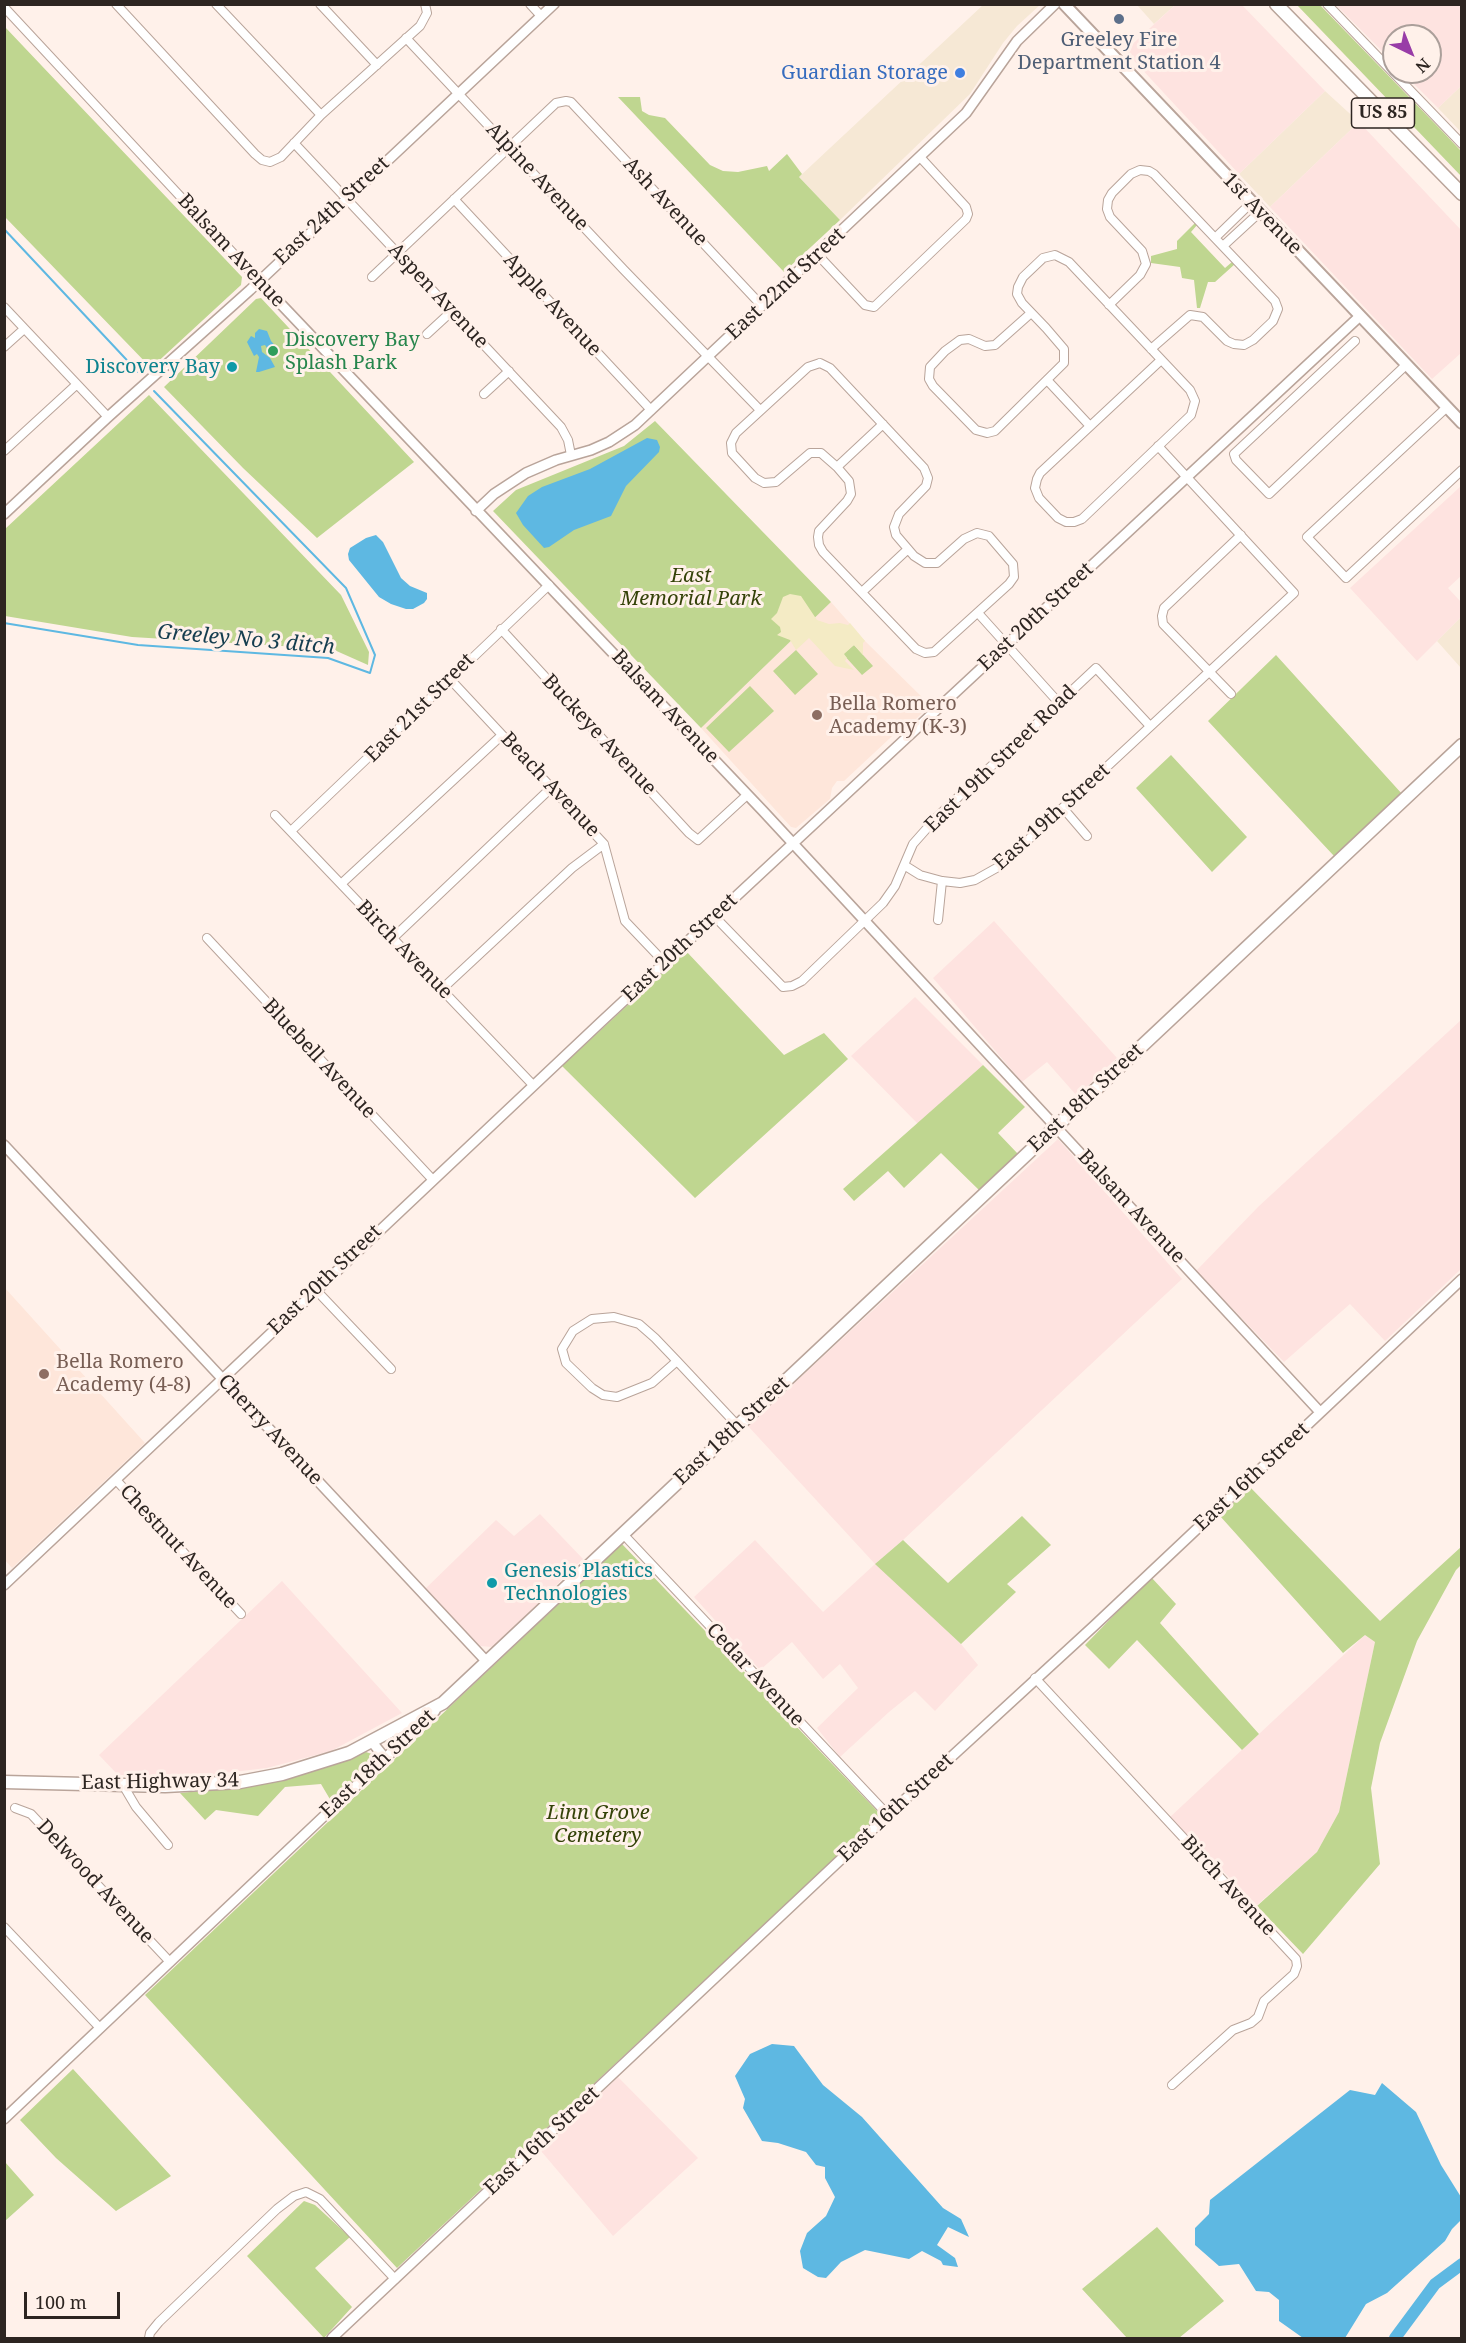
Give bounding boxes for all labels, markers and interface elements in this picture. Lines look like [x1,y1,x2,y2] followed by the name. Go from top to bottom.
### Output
[1112,12,1126,26] marker: Greeley Fire Department Station 4
[1382,24,1442,84] north arrow
[1017,28,1221,75] place label: Greeley Fire Department Station 4
[1411,53,1435,78] text: N
[781,61,948,85] place label: Guardian Storage
[953,66,967,80] marker: Guardian Storage
[1352,98,1414,128] road number: US 85
[481,118,593,236] street label: Alpine Avenue
[270,152,394,270] street label: East 24th Street
[618,153,712,251] street label: Ash Avenue
[1217,168,1307,260] street label: 1st Avenue
[172,189,290,313] street label: Balsam Avenue
[722,223,850,345] street label: East 22nd Street
[383,238,493,354] street label: Aspen Avenue
[498,248,606,362] street label: Apple Avenue
[285,328,420,375] place label: Discovery Bay Splash Park
[266,344,280,358] marker: Discovery Bay Splash Park
[85,355,220,379] place label: Discovery Bay
[225,360,239,374] marker: Discovery Bay
[974,558,1098,676] street label: East 20th Street
[620,564,762,611] park label: East Memorial Park
[156,620,336,660] water label: Greeley No 3 ditch
[606,645,724,769] street label: Balsam Avenue
[360,648,480,768] street label: East 21st Street
[537,670,661,800] street label: Buckeye Avenue
[920,680,1082,838] street label: East 19th Street Road
[829,692,967,739] place label: Bella Romero Academy (K-3)
[810,708,824,722] marker: Bella Romero Academy (K-3)
[495,728,605,842] street label: Beach Avenue
[989,759,1115,875] street label: East 19th Street
[618,889,742,1007] street label: East 20th Street
[351,896,457,1004] street label: Birch Avenue
[257,994,381,1124] street label: Bluebell Avenue
[1024,1039,1148,1157] street label: East 18th Street
[1072,1145,1190,1269] street label: Balsam Avenue
[263,1220,387,1340] street label: East 20th Street
[56,1350,191,1397] place label: Bella Romero Academy (4-8)
[37,1367,51,1381] marker: Bella Romero Academy (4-8)
[213,1370,327,1490] street label: Cherry Avenue
[670,1372,794,1490] street label: East 18th Street
[1190,1418,1314,1536] street label: East 16th Street
[114,1480,242,1614] street label: Chestnut Avenue
[504,1559,653,1606] place label: Genesis Plastics Technologies
[485,1576,499,1590] marker: Genesis Plastics Technologies
[701,1618,809,1732] street label: Cedar Avenue
[316,1705,440,1823] street label: East 18th Street
[834,1749,958,1867] street label: East 16th Street
[81,1769,239,1795] street label: East Highway 34
[546,1801,650,1848] park label: Linn Grove Cemetery
[31,1815,159,1949] street label: Delwood Avenue
[1176,1831,1280,1941] street label: Birch Avenue
[480,2082,604,2200] street label: East 16th Street
[27,2280,123,2318] scale bar
[35,2290,87,2314] text: 100 m

